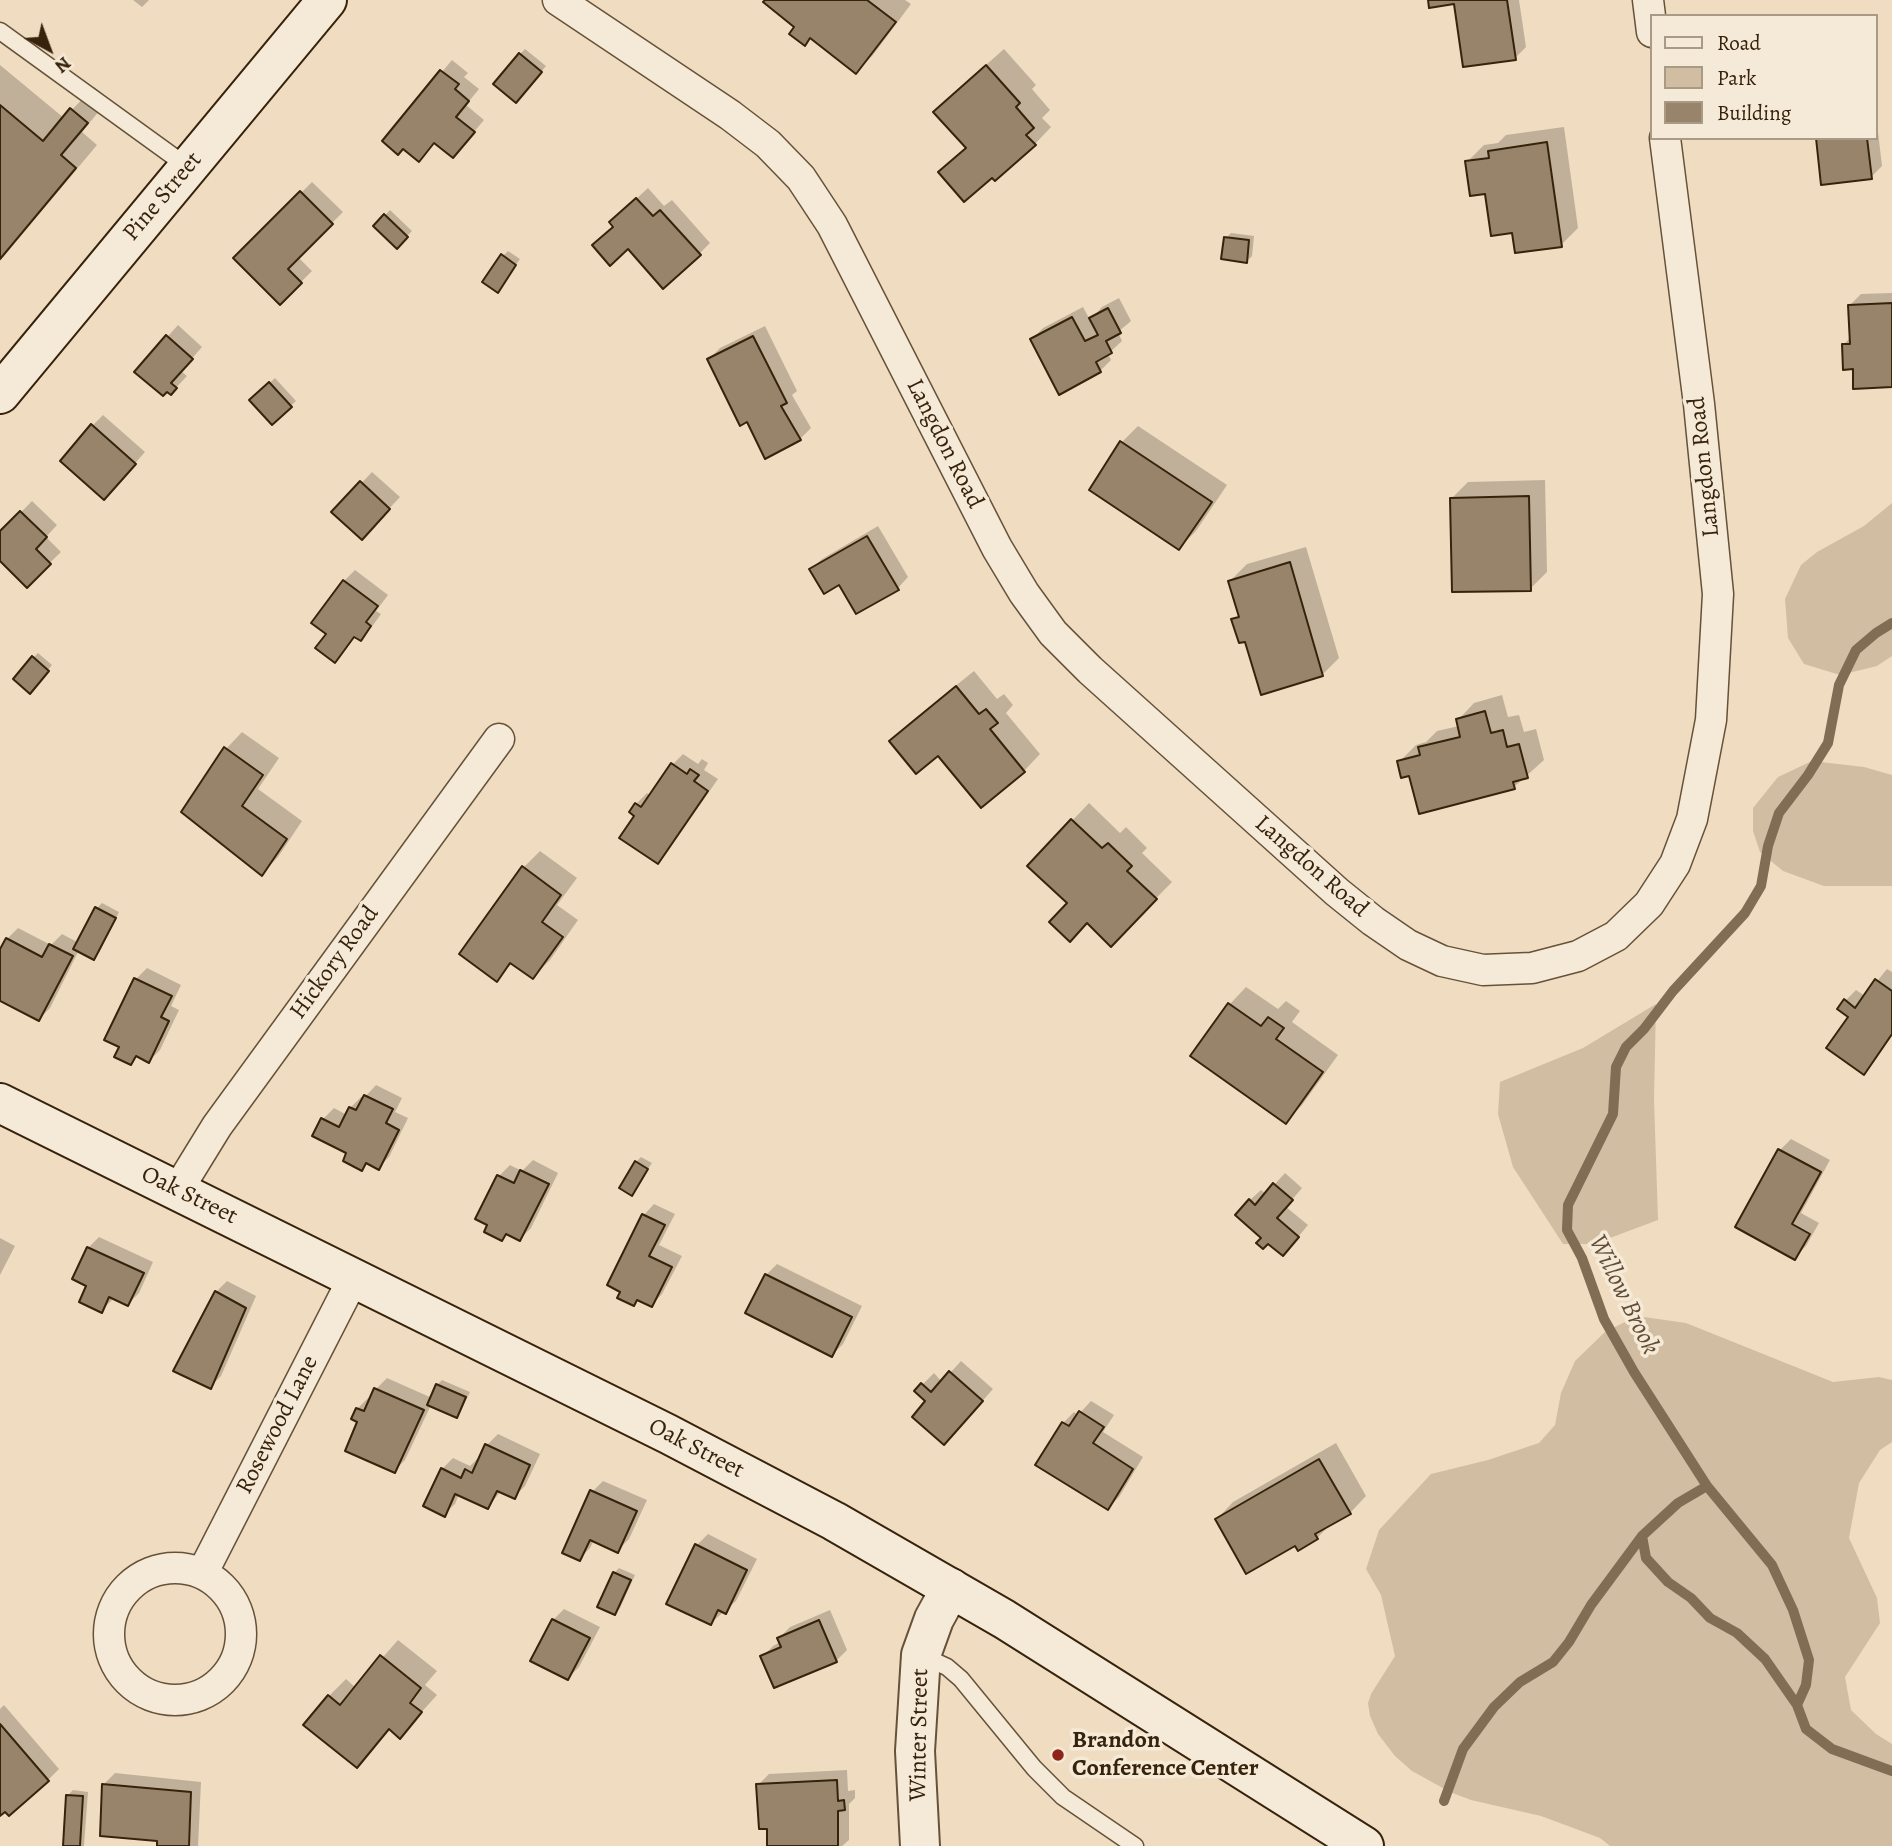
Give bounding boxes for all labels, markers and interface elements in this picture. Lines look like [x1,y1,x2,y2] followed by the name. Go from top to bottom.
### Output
[14,14,84,84] north arrow
[1650,14,1878,140] legend
[1717,29,1761,57] text: Road
[49,50,77,79] text: N
[1717,64,1756,92] text: Park
[1717,99,1791,127] text: Building
[117,147,209,247] street label: Pine Street
[899,375,989,513] street label: Langdon Road
[1683,395,1727,539] street label: Langdon Road
[1248,810,1374,924] street label: Langdon Road
[284,901,386,1025] street label: Hickory Road
[136,1160,242,1232] street label: Oak Street
[1581,1230,1665,1360] water label: Willow Brook
[231,1351,325,1499] street label: Rosewood Lane
[643,1413,749,1485] street label: Oak Street
[904,1668,936,1802] street label: Winter Street
[1072,1727,1259,1783] place label: Brandon Conference Center
[1050,1747,1066,1763] marker: Brandon Conference Center

